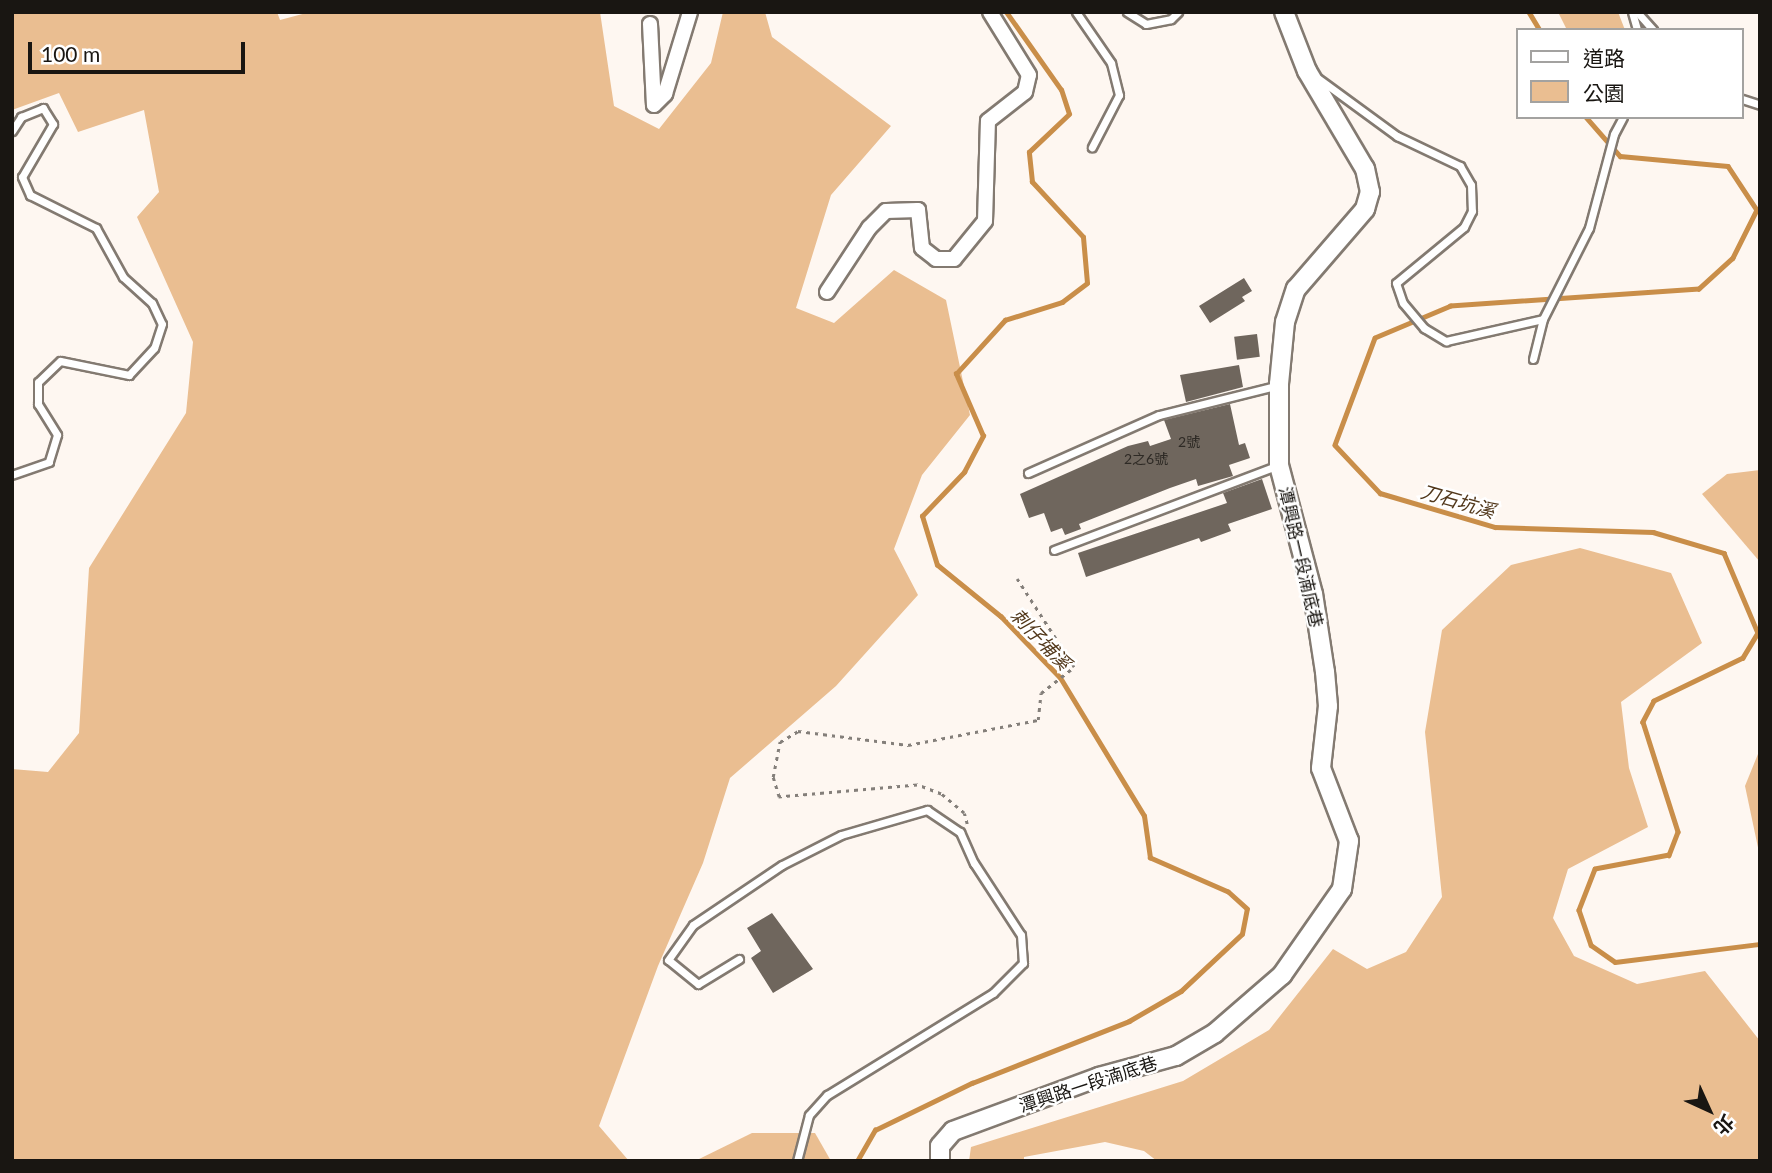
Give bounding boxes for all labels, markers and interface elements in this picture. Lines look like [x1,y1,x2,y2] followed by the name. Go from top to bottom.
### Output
[32,28,248,72] scale bar
[1516,28,1744,119] legend
[41,41,100,66] text: 100 m
[1583,45,1625,70] text: 道路
[1583,80,1625,105] text: 公園
[1178,434,1200,450] house number: 2號
[1124,451,1168,467] house number: 2之6號
[1418,480,1498,522] water label: 刀石坑溪
[1274,484,1328,630] street label: 潭興路一段湳底巷
[1006,604,1076,674] water label: 刺仔埔溪
[1016,1051,1160,1117] street label: 潭興路一段湳底巷
[1674,1075,1744,1145] north arrow
[1709,1110,1739,1140] text: 北

